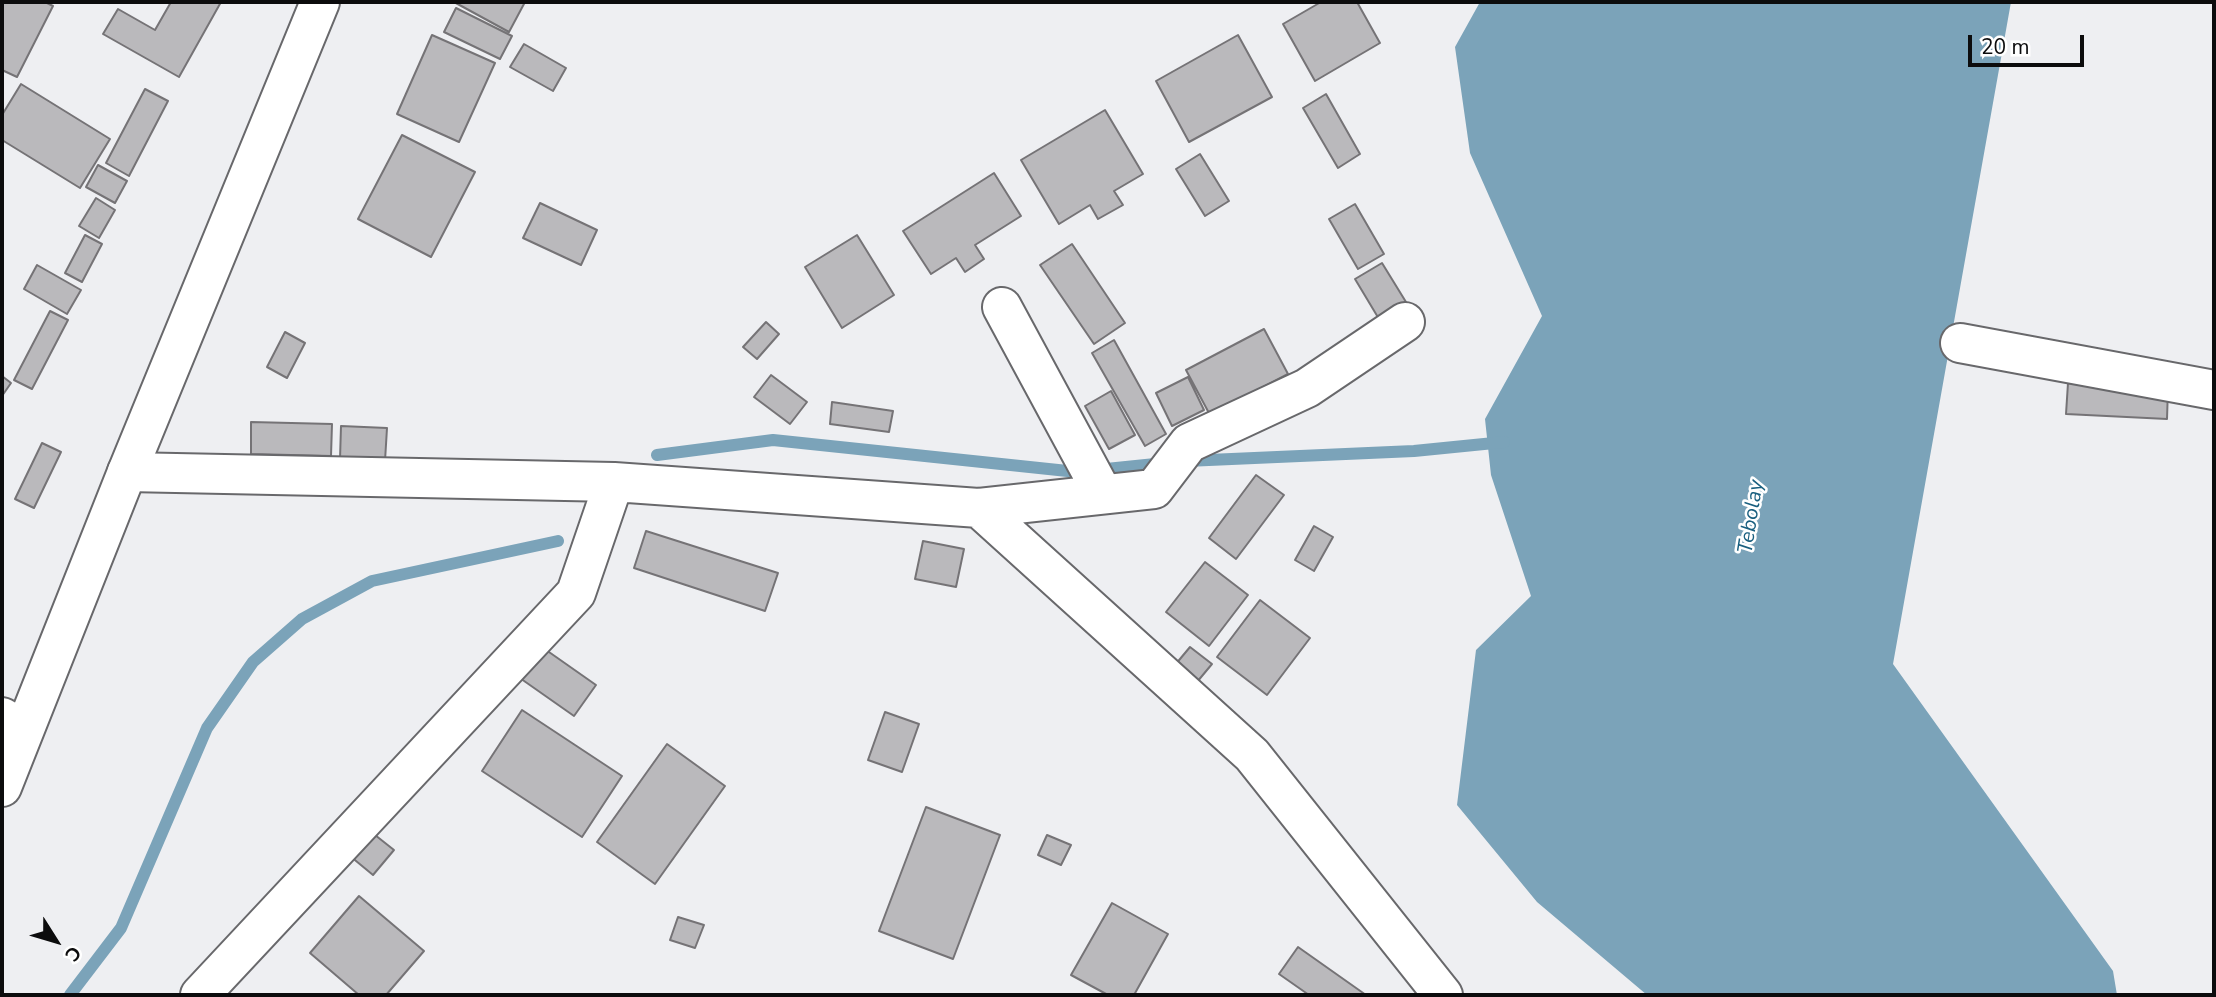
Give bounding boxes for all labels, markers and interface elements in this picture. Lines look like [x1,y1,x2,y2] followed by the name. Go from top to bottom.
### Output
[1971,21,2086,65] scale bar
[1981,33,2030,61] text: 20 m
[1734,478,1770,556] water label: Tebolay
[21,906,91,976] north arrow
[59,941,87,967] text: С

